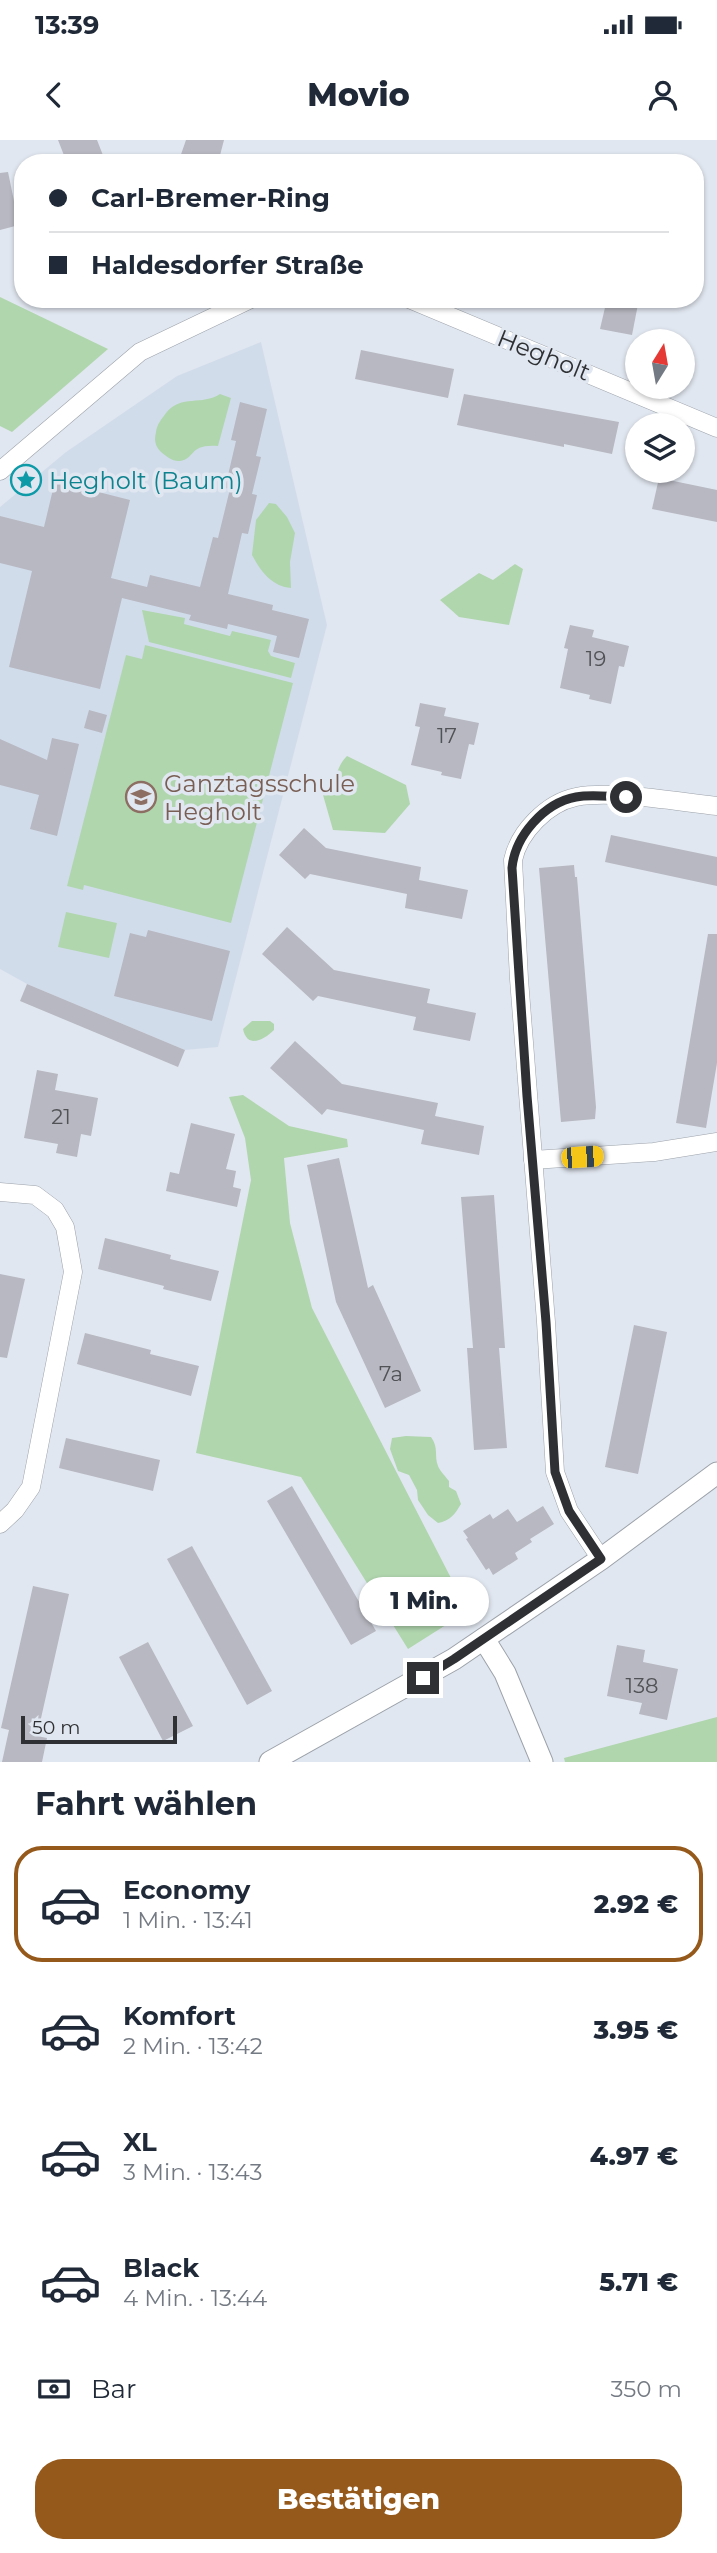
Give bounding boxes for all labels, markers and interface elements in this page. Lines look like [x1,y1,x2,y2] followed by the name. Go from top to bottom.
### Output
[35,9,99,41] text: 13:39
[307,75,410,114] text: Movio
[35,76,73,114] icon: back
[644,76,682,114] icon: person
[91,182,330,214] text: Carl-Bremer-Ring
[91,249,364,281] text: Haldesdorfer Straße
[493,323,595,387] street label: Hegholt
[625,329,695,399] north arrow
[625,329,695,483] map controls
[625,413,695,483] button: layers
[9,463,43,497] place icon: Hegholt (Baum)
[49,466,243,495] place label: Hegholt (Baum)
[586,646,606,671] house number: 19
[437,723,457,748] house number: 17
[164,769,355,826] place label: Ganztagsschule Hegholt
[124,780,158,814] school or university icon: Ganztagsschule Hegholt
[610,781,642,813] route start
[51,1104,71,1129] house number: 21
[561,1145,604,1169] car
[379,1361,403,1386] house number: 7a
[358,1576,488,1626] callout: 1 Min.
[390,1587,458,1615] text: 1 Min.
[407,1662,439,1694] route end
[626,1673,658,1698] house number: 138
[21,1713,177,1745] scale bar
[32,1716,80,1739] text: 50 m
[35,1784,257,1823] text: Fahrt wählen
[39,1873,102,1936] icon: car
[123,1874,250,1906] text: Economy
[594,1888,678,1920] text: 2.92 €
[123,1906,253,1934] text: 1 Min. · 13:41
[39,1999,102,2062] icon: car
[123,2000,236,2032] text: Komfort
[593,2014,678,2046] text: 3.95 €
[123,2032,263,2060] text: 2 Min. · 13:42
[39,2125,102,2188] icon: car
[123,2126,157,2158] text: XL
[590,2140,678,2172] text: 4.97 €
[123,2158,262,2186] text: 3 Min. · 13:43
[39,2251,102,2314] icon: car
[123,2252,199,2284] text: Black
[599,2266,678,2298] text: 5.71 €
[123,2284,267,2312] text: 4 Min. · 13:44
[35,2370,73,2408] icon: cash
[91,2373,136,2405] text: Bar
[611,2375,682,2403] text: 350 m
[35,2459,682,2539] button: Bestätigen

